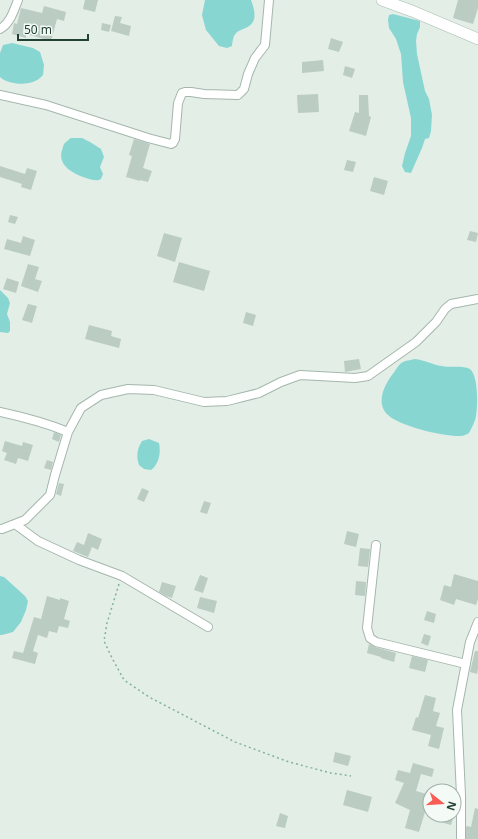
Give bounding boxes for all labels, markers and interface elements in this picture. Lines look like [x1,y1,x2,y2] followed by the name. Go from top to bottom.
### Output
[18,16,88,42] scale bar
[24,21,52,38] text: 50 m
[422,783,462,823] north arrow
[444,800,461,813] text: N

